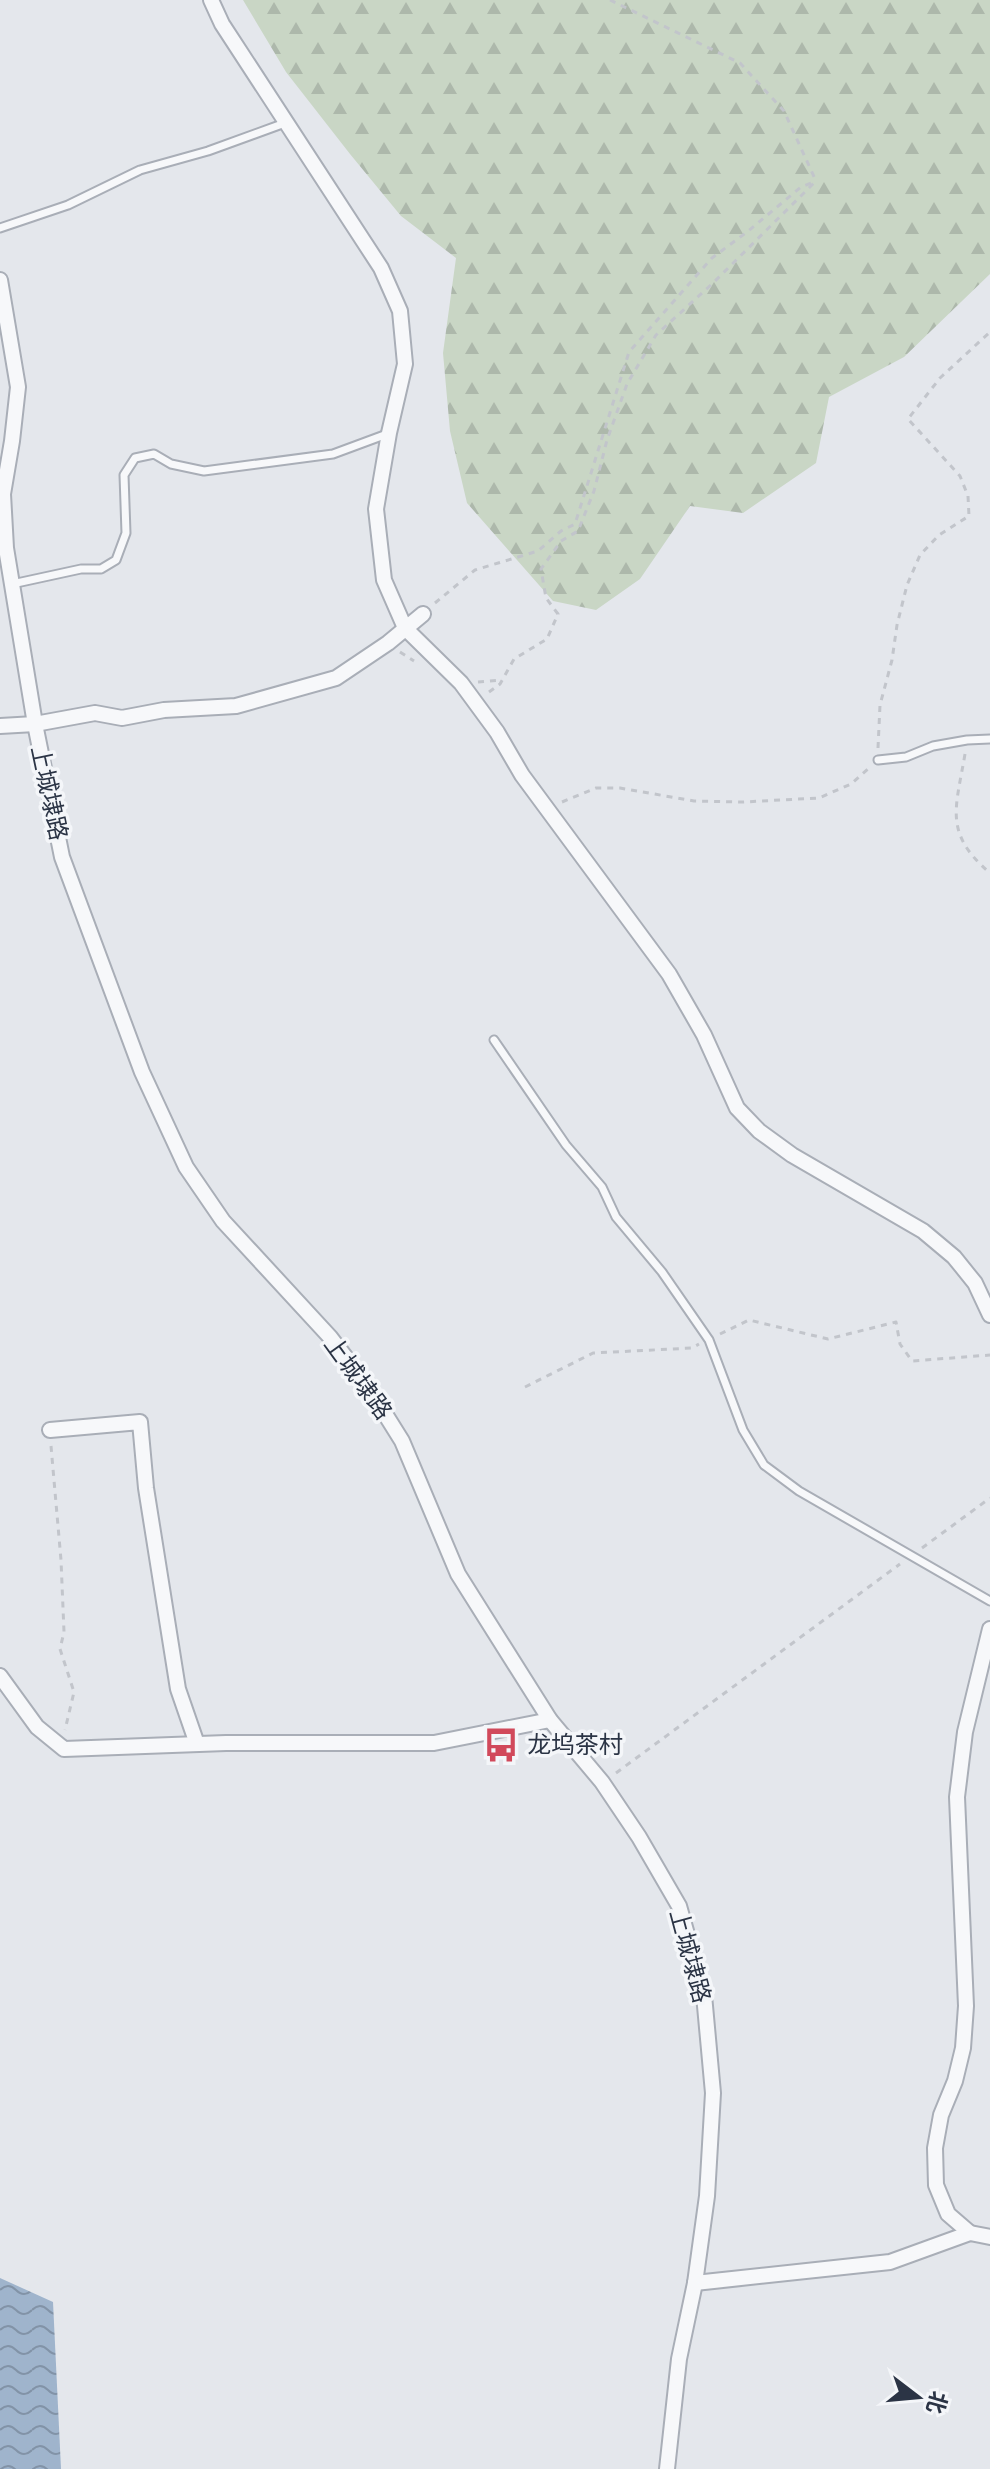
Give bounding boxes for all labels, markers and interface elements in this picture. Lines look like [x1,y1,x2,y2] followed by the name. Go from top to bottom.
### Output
[24,743,76,843] street label: 上城埭路
[318,1329,400,1426] street label: 上城埭路
[482,1726,520,1764] bus stop icon: 龙坞茶村
[527,1728,623,1760] place label: 龙坞茶村
[663,1905,719,2006] street label: 上城埭路
[878,2357,958,2437] north arrow
[920,2388,955,2417] text: 北

